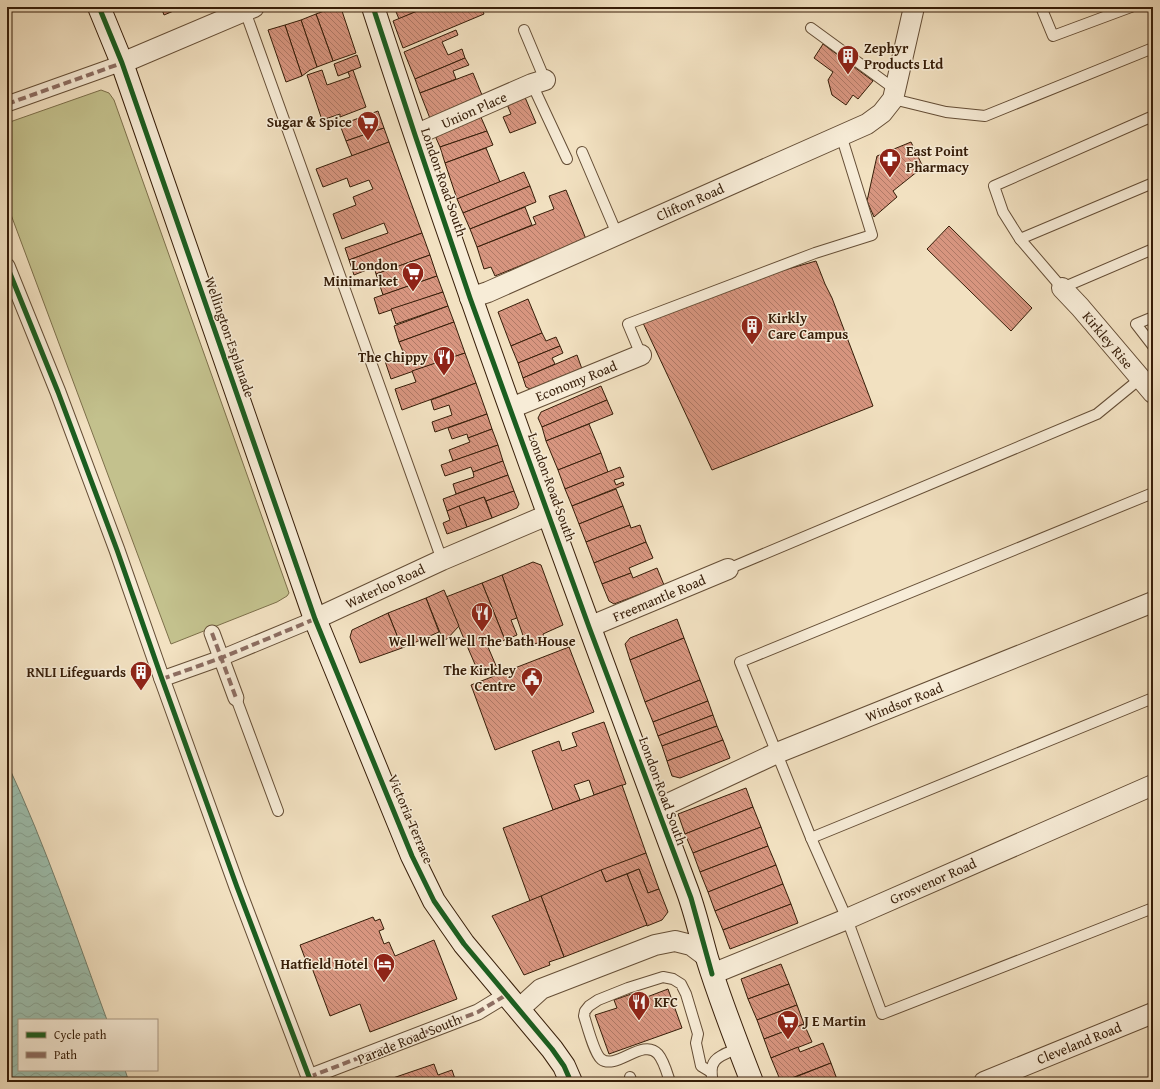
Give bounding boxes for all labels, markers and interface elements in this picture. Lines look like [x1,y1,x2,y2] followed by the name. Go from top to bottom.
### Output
[864,38,943,74] place label: Zephyr Products Ltd
[835,43,861,76] building icon: Zephyr Products Ltd
[438,86,510,133] street label: Union Place
[355,109,381,142] supermarket icon: Sugar & Spice
[267,112,352,132] place label: Sugar & Spice
[416,125,472,239] street label: London Road South
[906,141,970,177] place label: East Point Pharmacy
[877,146,903,179] pharmacy icon: East Point Pharmacy
[653,178,728,226] street label: Clifton Road
[324,255,399,291] place label: London Minimarket
[400,260,426,293] supermarket icon: London Minimarket
[200,274,260,401] street label: Wellington Esplanade
[1078,307,1138,373] street label: Kirkley Rise
[768,308,848,344] place label: Kirkly Care Campus
[739,313,765,346] building icon: Kirkly Care Campus
[431,344,457,377] restaurant icon: The Chippy
[358,347,429,367] place label: The Chippy
[532,355,620,406] street label: Economy Road
[523,430,581,544] street label: London Road South
[342,559,429,613] street label: Waterloo Road
[609,569,709,627] street label: Freemantle Road
[469,600,495,633] restaurant icon: Well Well Well The Bath House
[388,631,576,651] place label: Well Well Well The Bath House
[128,659,154,692] building icon: RNLI Lifeguards
[444,660,517,696] place label: The Kirkley Centre
[27,662,126,682] place label: RNLI Lifeguards
[519,665,545,698] public building icon: The Kirkley Centre
[862,677,946,727] street label: Windsor Road
[634,734,692,848] street label: London Road South
[383,771,439,867] street label: Victoria Terrace
[887,853,980,909] street label: Grosvenor Road
[371,951,397,984] hotel icon: Hatfield Hotel
[281,954,369,974] place label: Hatfield Hotel
[626,989,652,1022] restaurant icon: KFC
[654,992,678,1012] place label: KFC
[775,1008,801,1041] supermarket icon: J E Martin
[354,1009,464,1069] street label: Parade Road South
[802,1011,867,1031] place label: J E Martin
[1034,1017,1125,1069] street label: Cleveland Road
[18,1019,158,1071] legend
[54,1026,107,1043] text: Cycle path
[54,1046,77,1063] text: Path

